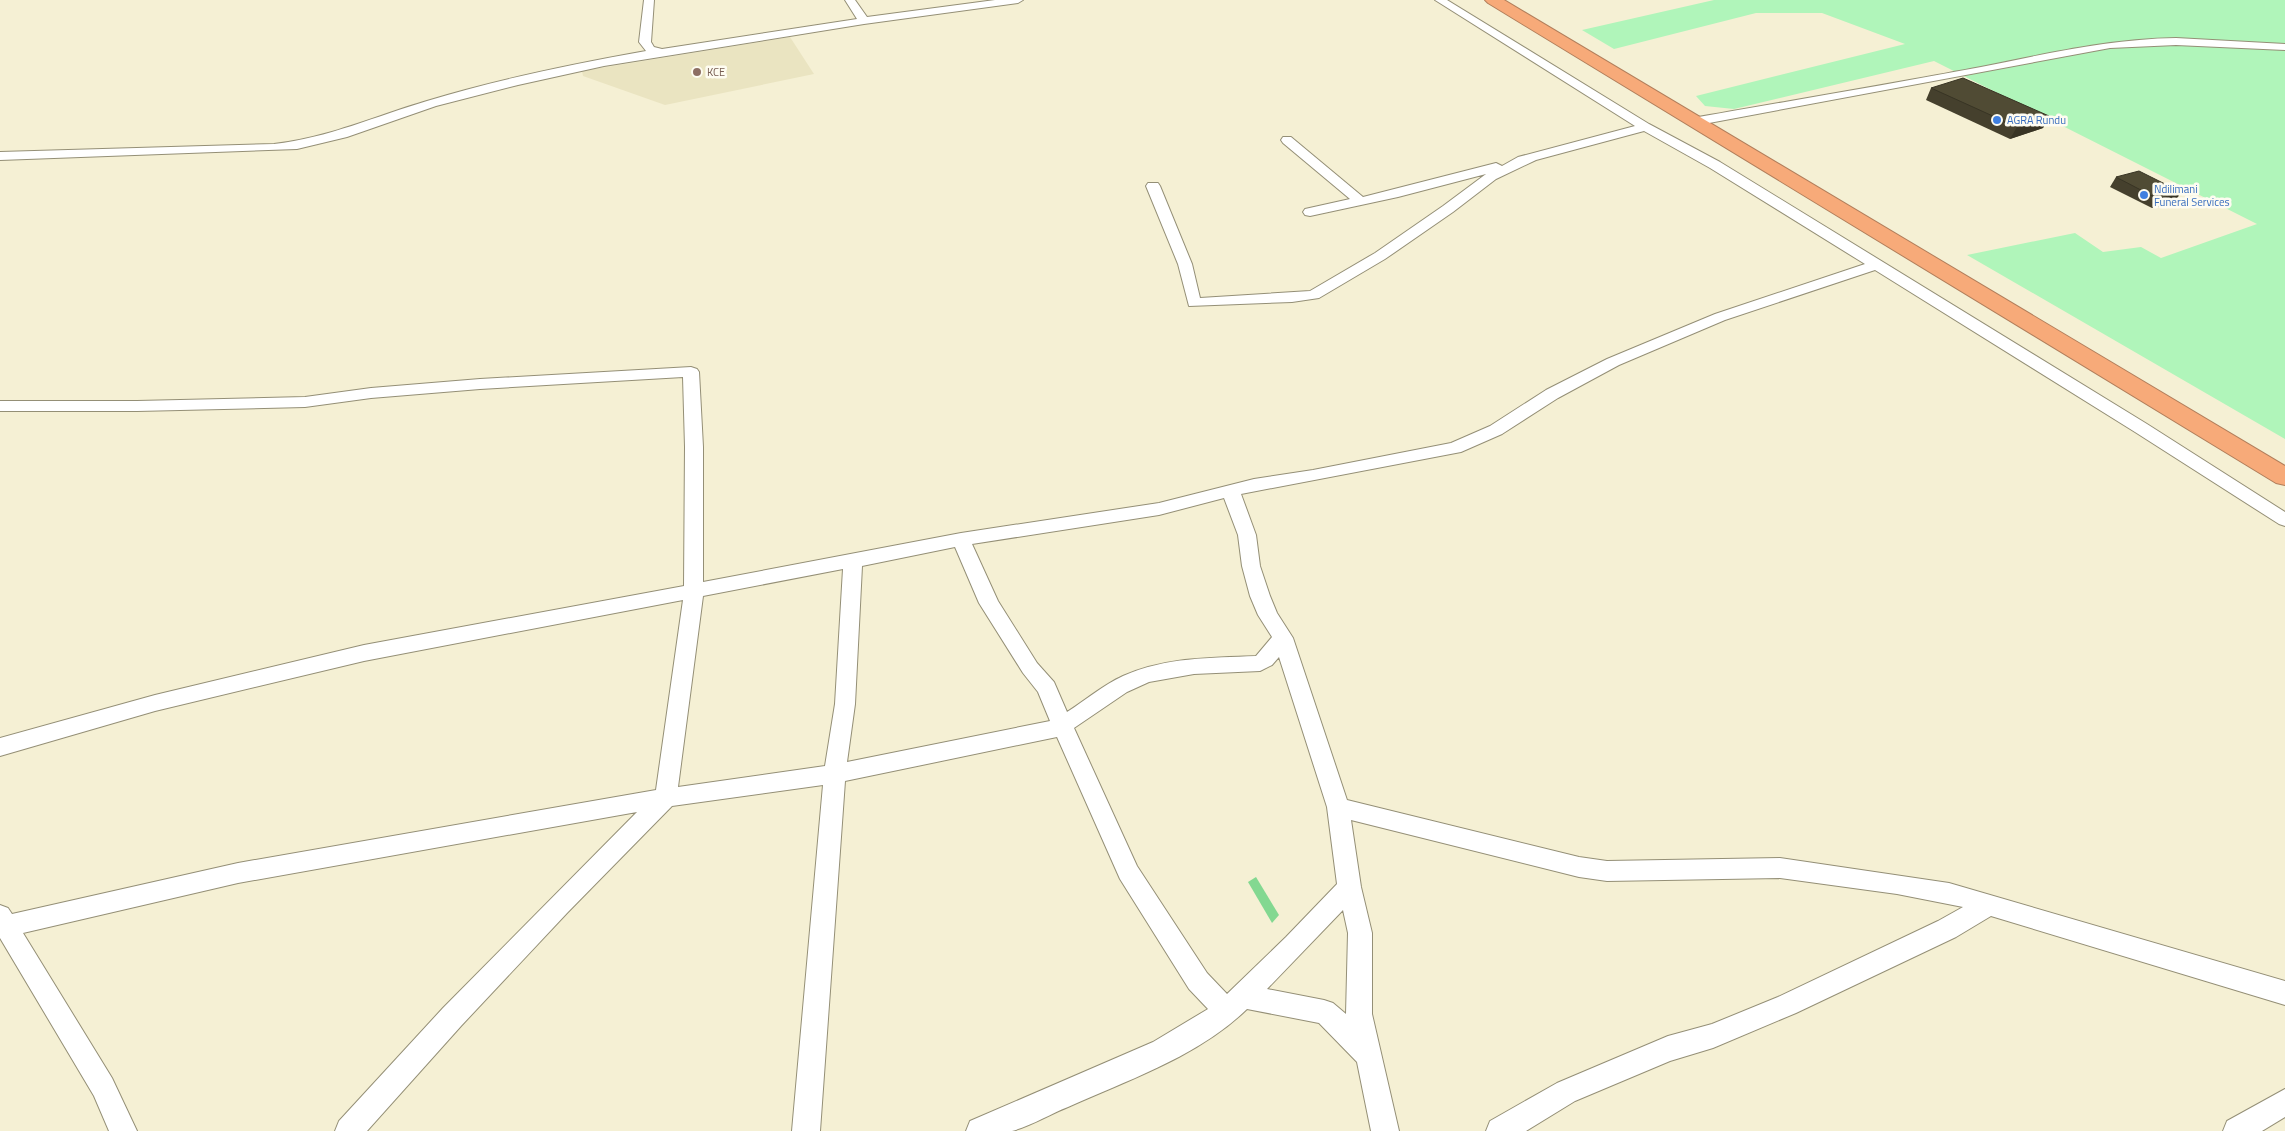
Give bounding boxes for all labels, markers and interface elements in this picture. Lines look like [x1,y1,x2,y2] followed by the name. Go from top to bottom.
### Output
[707,64,725,80] place label: KCE
[691,66,703,78] marker: KCE
[2007,112,2066,128] place label: AGRA Rundu
[1991,114,2003,126] marker: AGRA Rundu
[2154,181,2230,210] place label: Ndilimani Funeral Services
[2138,189,2150,201] marker: Ndilimani Funeral Services

